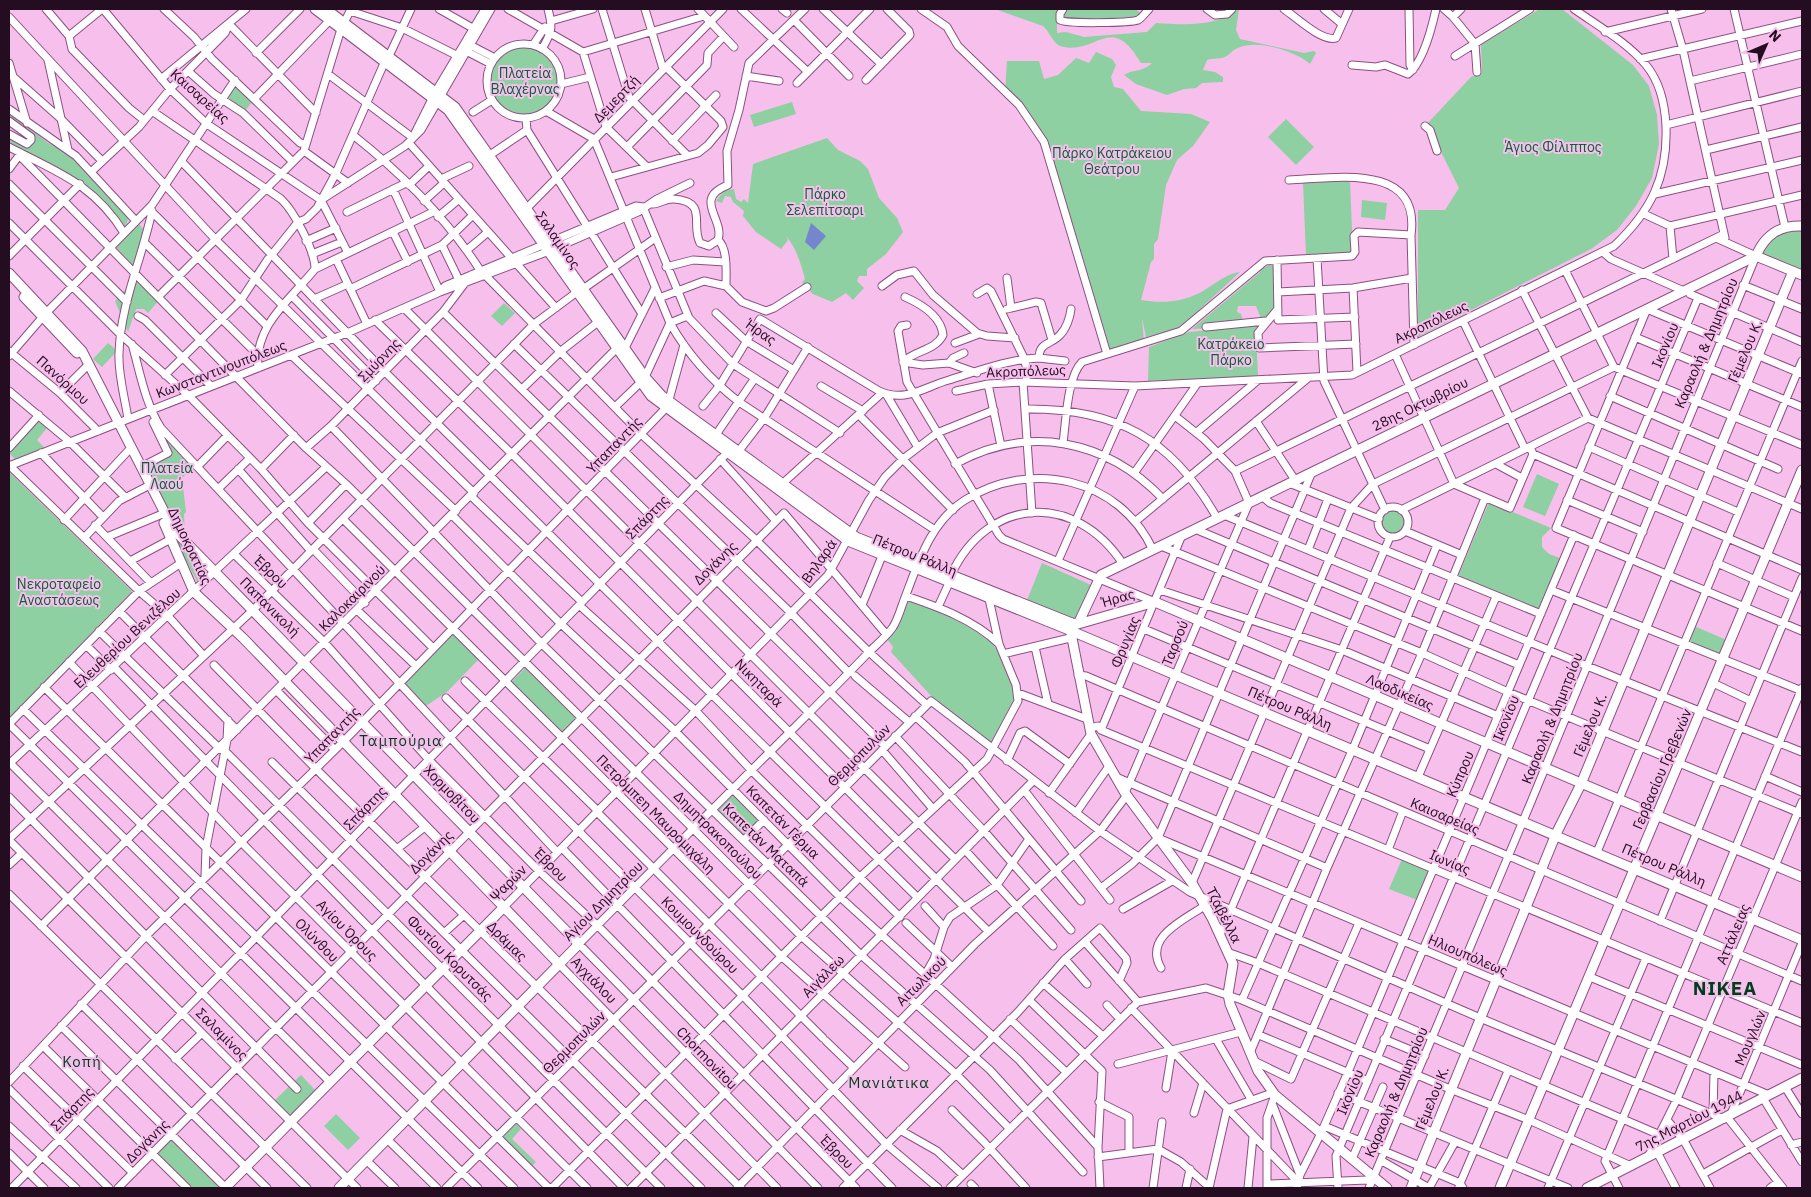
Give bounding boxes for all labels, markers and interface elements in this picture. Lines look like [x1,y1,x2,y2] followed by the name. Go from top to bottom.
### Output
[1741,20,1791,70] north arrow
[1765,26,1785,46] text: N
[490,64,560,98] park label: Πλατεία Βλαχέρνας
[167,65,234,127] street label: Καισαρείας
[589,71,643,127] street label: Δεμερτζή
[1504,138,1602,156] park label: Άγιος Φίλιππος
[1052,144,1172,178] park label: Πάρκο Κατράκειου Θεάτρου
[786,185,864,219] park label: Πάρκο Σελεπίτσαρι
[532,208,585,273] street label: Σαλαμίνος
[1670,275,1742,411] street label: Καραολή & Δημητρίου
[1391,296,1471,348] street label: Ακροπόλεως
[741,314,780,349] street label: Ήρας
[1724,317,1766,385] street label: Γέμελου Κ.
[1647,319,1683,371] street label: Ικονίου
[354,334,404,386] street label: Σμύρνης
[1197,335,1265,369] park label: Κατράκειο Πάρκο
[153,336,289,402] street label: Κωνσταντινουπόλεως
[33,351,93,409] street label: Πανόρμου
[986,361,1066,381] street label: Ακροπόλεως
[1369,373,1471,435] street label: 28ης Οκτωβρίου
[582,413,646,477] street label: Υπαπαντής
[141,459,193,493] park label: Πλατεία Λαού
[622,491,673,543] street label: Σπάρτης
[164,504,216,588] street label: Δημοκρατίας
[870,530,960,580] street label: Πέτρου Ράλλη
[797,535,841,587] street label: Βηλαρά
[689,537,741,589] street label: Δογάνης
[250,551,292,592] street label: Έβρου
[315,561,389,635] street label: Καλοκαιρινού
[236,573,304,641] street label: Παπανικολή
[17,575,101,609] park label: Νεκροταφείο Αναστάσεως
[70,584,184,692] street label: Ελευθερίου Βενιζέλου
[1098,585,1137,612] street label: Ήρας
[1106,613,1144,671] street label: Φρυγίας
[1158,617,1192,669] street label: Ταρσού
[1517,650,1587,786] street label: Καραολή & Δημητρίου
[731,655,787,711] street label: Νικηταρά
[1363,670,1437,714] street label: Λαοδικείας
[1245,682,1335,734] street label: Πέτρου Ράλλη
[1569,691,1611,759] street label: Γέμελου Κ.
[1489,692,1523,744] street label: Ικονίου
[300,703,364,767] street label: Υπαπαντής
[1628,706,1696,832] street label: Γερβασίου Γρεβενών
[824,720,894,790] street label: Θερμοπυλών
[359,731,443,750] district label: Ταμπούρια
[1442,748,1478,800] street label: Κύπρου
[593,751,719,877] street label: Πετρόμπεη Μαυρομιχάλη
[420,761,484,827] street label: Χορμοβίτου
[742,781,824,863] street label: Καπετάν Γέρμα
[340,782,391,834] street label: Σπάρτης
[670,787,766,883] street label: Δημητρακοπούλου
[1408,793,1483,839] street label: Καισαρείας
[719,799,813,891] street label: Καπετάν Ματαπά
[405,826,457,878] street label: Δογάνης
[1619,839,1709,891] street label: Πέτρου Ράλλη
[530,844,572,886] street label: Έβρου
[1427,845,1473,879] street label: Ιωνίας
[559,857,647,945] street label: Αγίου Δημητρίου
[486,861,530,905] street label: Ψαρών
[1202,884,1246,946] street label: Τζαβέλλα
[657,892,743,978] street label: Κουμουνδούρου
[313,896,382,965] street label: Αγίου Όρους
[1712,900,1754,967] street label: Αττάλειας
[403,911,497,1005] street label: Φωτίου Κορυτσάς
[291,914,343,966] street label: Ολύνθου
[483,917,531,965] street label: Δράμας
[1426,930,1511,980] street label: Ηλιουπόλεως
[798,951,848,1001] street label: Αιγάλεω
[892,952,950,1010] street label: Αιτωλικού
[567,953,621,1007] street label: Αγχιάλου
[1693,976,1757,1000] district label: NIKEA
[192,1004,252,1064] street label: Σαλαμίνος
[539,1007,609,1077] street label: Θερμοπυλών
[1730,1008,1770,1068] street label: Μουγλών
[673,1023,741,1093] street label: Chormovitou
[1360,1024,1432,1160] street label: Καραολή & Δημητρίου
[62,1052,102,1071] district label: Κοπή
[1411,1064,1453,1132] street label: Γέμελου Κ.
[1332,1066,1368,1118] street label: Ικονίου
[848,1073,930,1092] district label: Μανιάτικα
[47,1083,98,1135] street label: Σπάρτης
[1632,1086,1746,1156] street label: 7ης Μαρτίου 1944
[121,1115,173,1167] street label: Δογάνης
[816,1131,858,1173] street label: Έβρου

